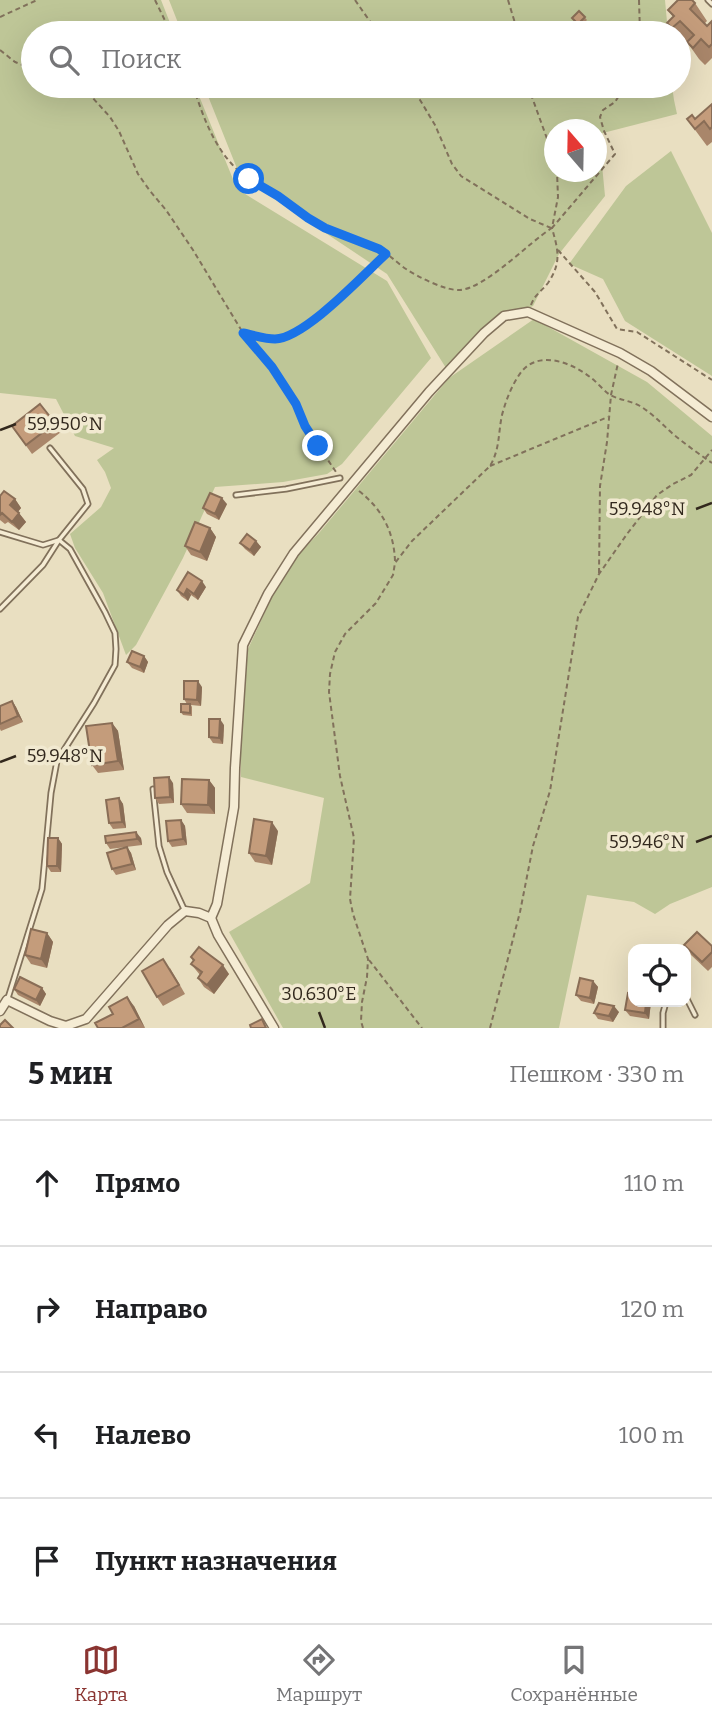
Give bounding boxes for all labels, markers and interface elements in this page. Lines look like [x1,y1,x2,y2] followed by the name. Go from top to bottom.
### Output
[21,21,691,98] search box
[45,41,83,79] icon: search
[101,44,181,75] text: Поиск
[544,119,607,182] north arrow
[233,163,264,194] route start
[27,413,103,435] text: 59.950°N
[302,430,333,461] route end
[609,498,685,520] text: 59.948°N
[27,745,103,767] text: 59.948°N
[609,831,685,853] text: 59.946°N
[628,944,691,1007] map controls
[628,944,691,1007] button: locate
[281,983,357,1005] text: 30.630°E
[28,1056,113,1092] text: 5 мин
[509,1060,684,1088] text: Пешком · 330 m
[28,1164,66,1202] icon: ahead
[95,1168,180,1199] text: Прямо
[624,1169,684,1197] text: 110 m
[28,1290,66,1328] icon: right
[95,1294,208,1325] text: Направо
[621,1295,684,1323] text: 120 m
[28,1416,66,1454] icon: left
[95,1420,191,1451] text: Налево
[619,1421,684,1449] text: 100 m
[28,1542,66,1580] icon: arrive
[95,1546,337,1577] text: Пункт назначения
[74,1641,128,1706] tab: Карта
[276,1641,362,1706] tab: Маршрут
[510,1641,638,1706] tab: Сохранённые

